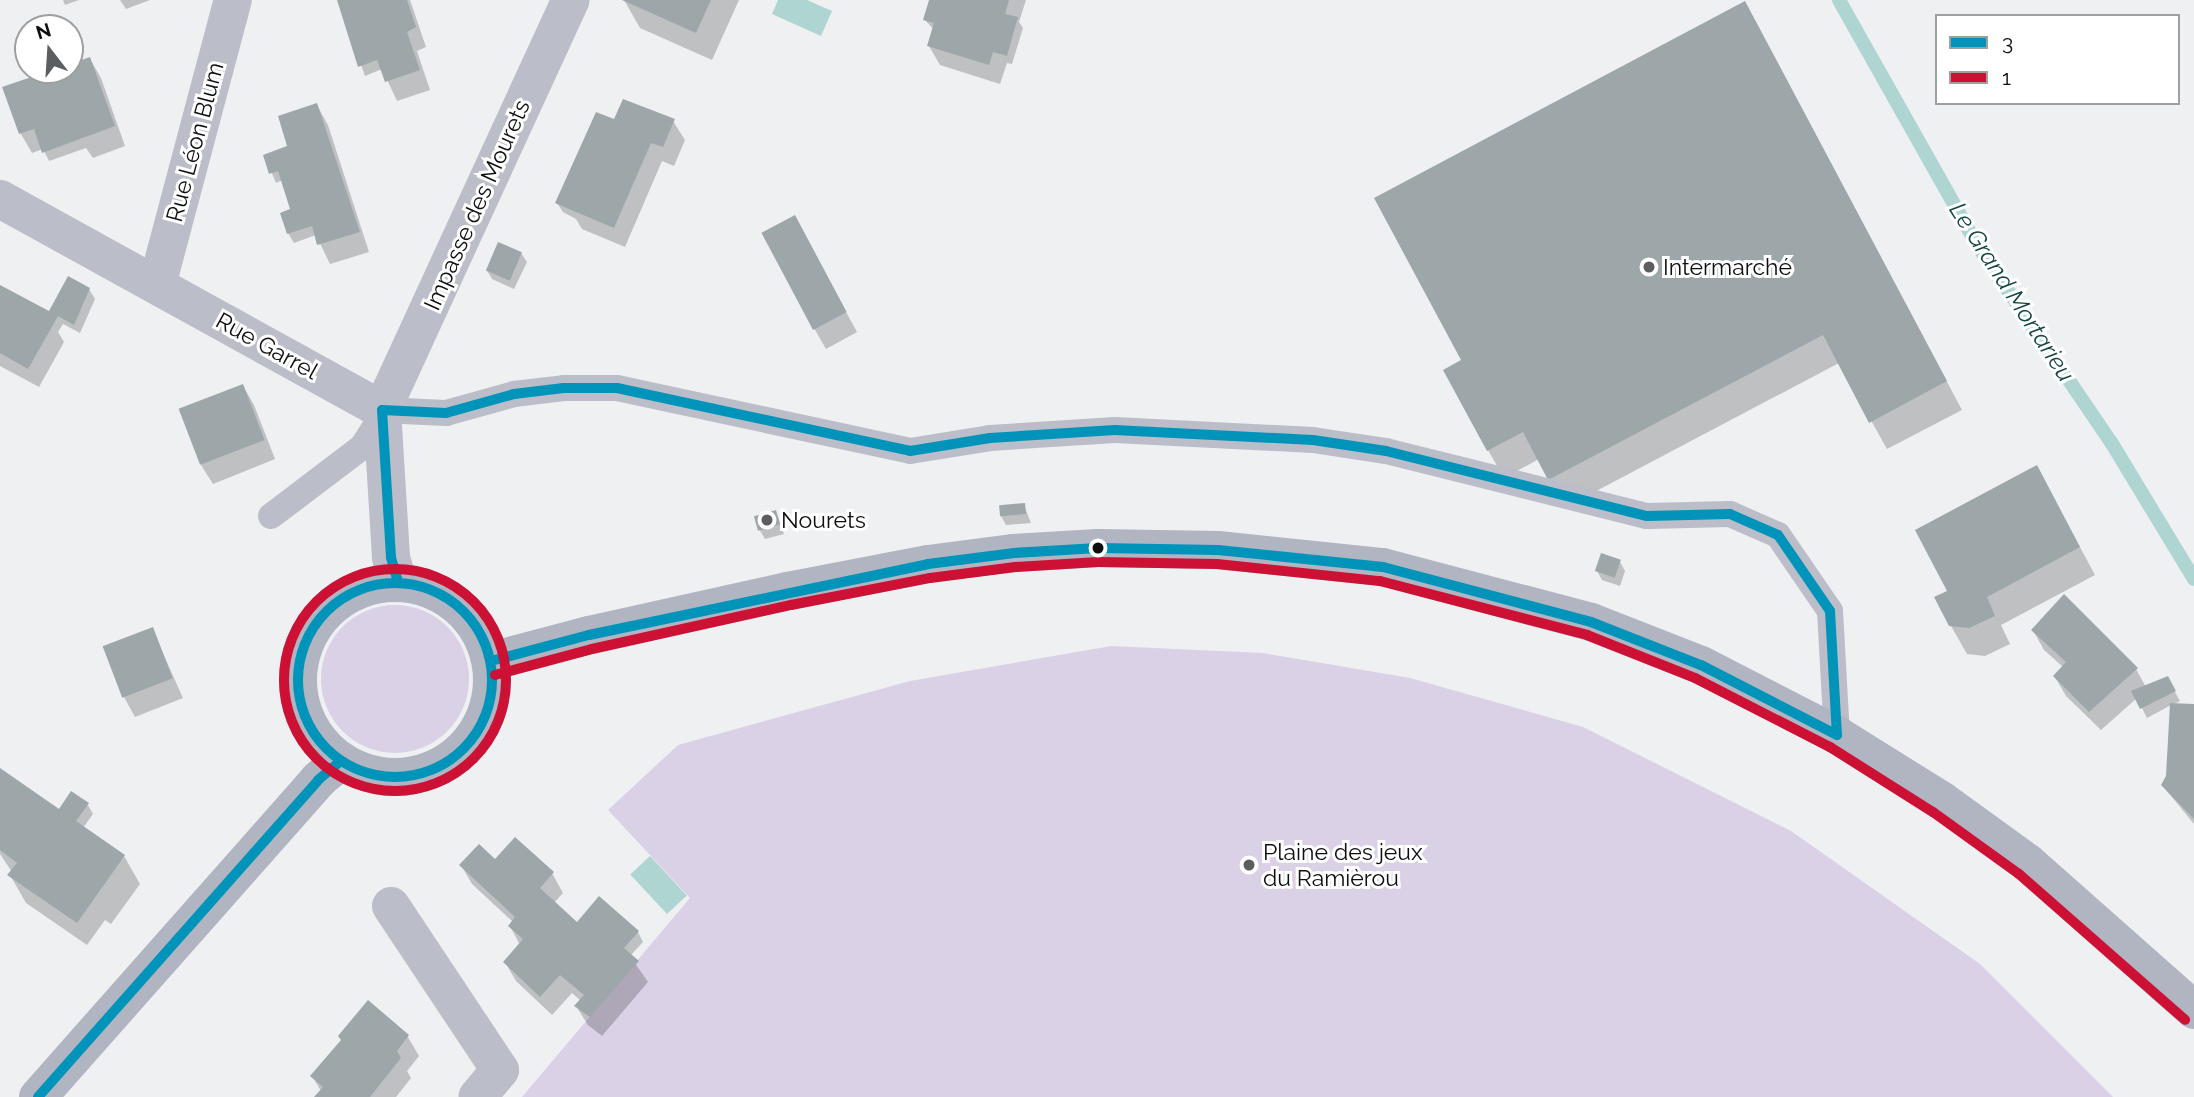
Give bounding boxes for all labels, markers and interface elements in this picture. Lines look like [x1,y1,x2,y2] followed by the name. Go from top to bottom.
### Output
[14,14,84,84] north arrow
[1935,14,2180,105] legend
[33,18,54,43] text: N
[2002,30,2013,55] text: 3
[160,59,230,225] street label: Rue Léon Blum
[2002,65,2011,90] text: 1
[418,96,536,314] street label: Impasse des Mourets
[1943,197,2081,387] water label: Le Grand Mortarieu
[1663,253,1792,281] place label: Intermarché
[1641,259,1657,275] marker: Intermarché
[211,307,323,385] street label: Rue Garrel
[781,506,866,534] place label: Nourets
[759,512,775,528] marker: Nourets
[1091,541,1105,555] unlabelled marker
[1263,838,1423,892] place label: Plaine des jeux du Ramièrou
[1241,857,1257,873] marker: Plaine des jeux du Ramièrou

